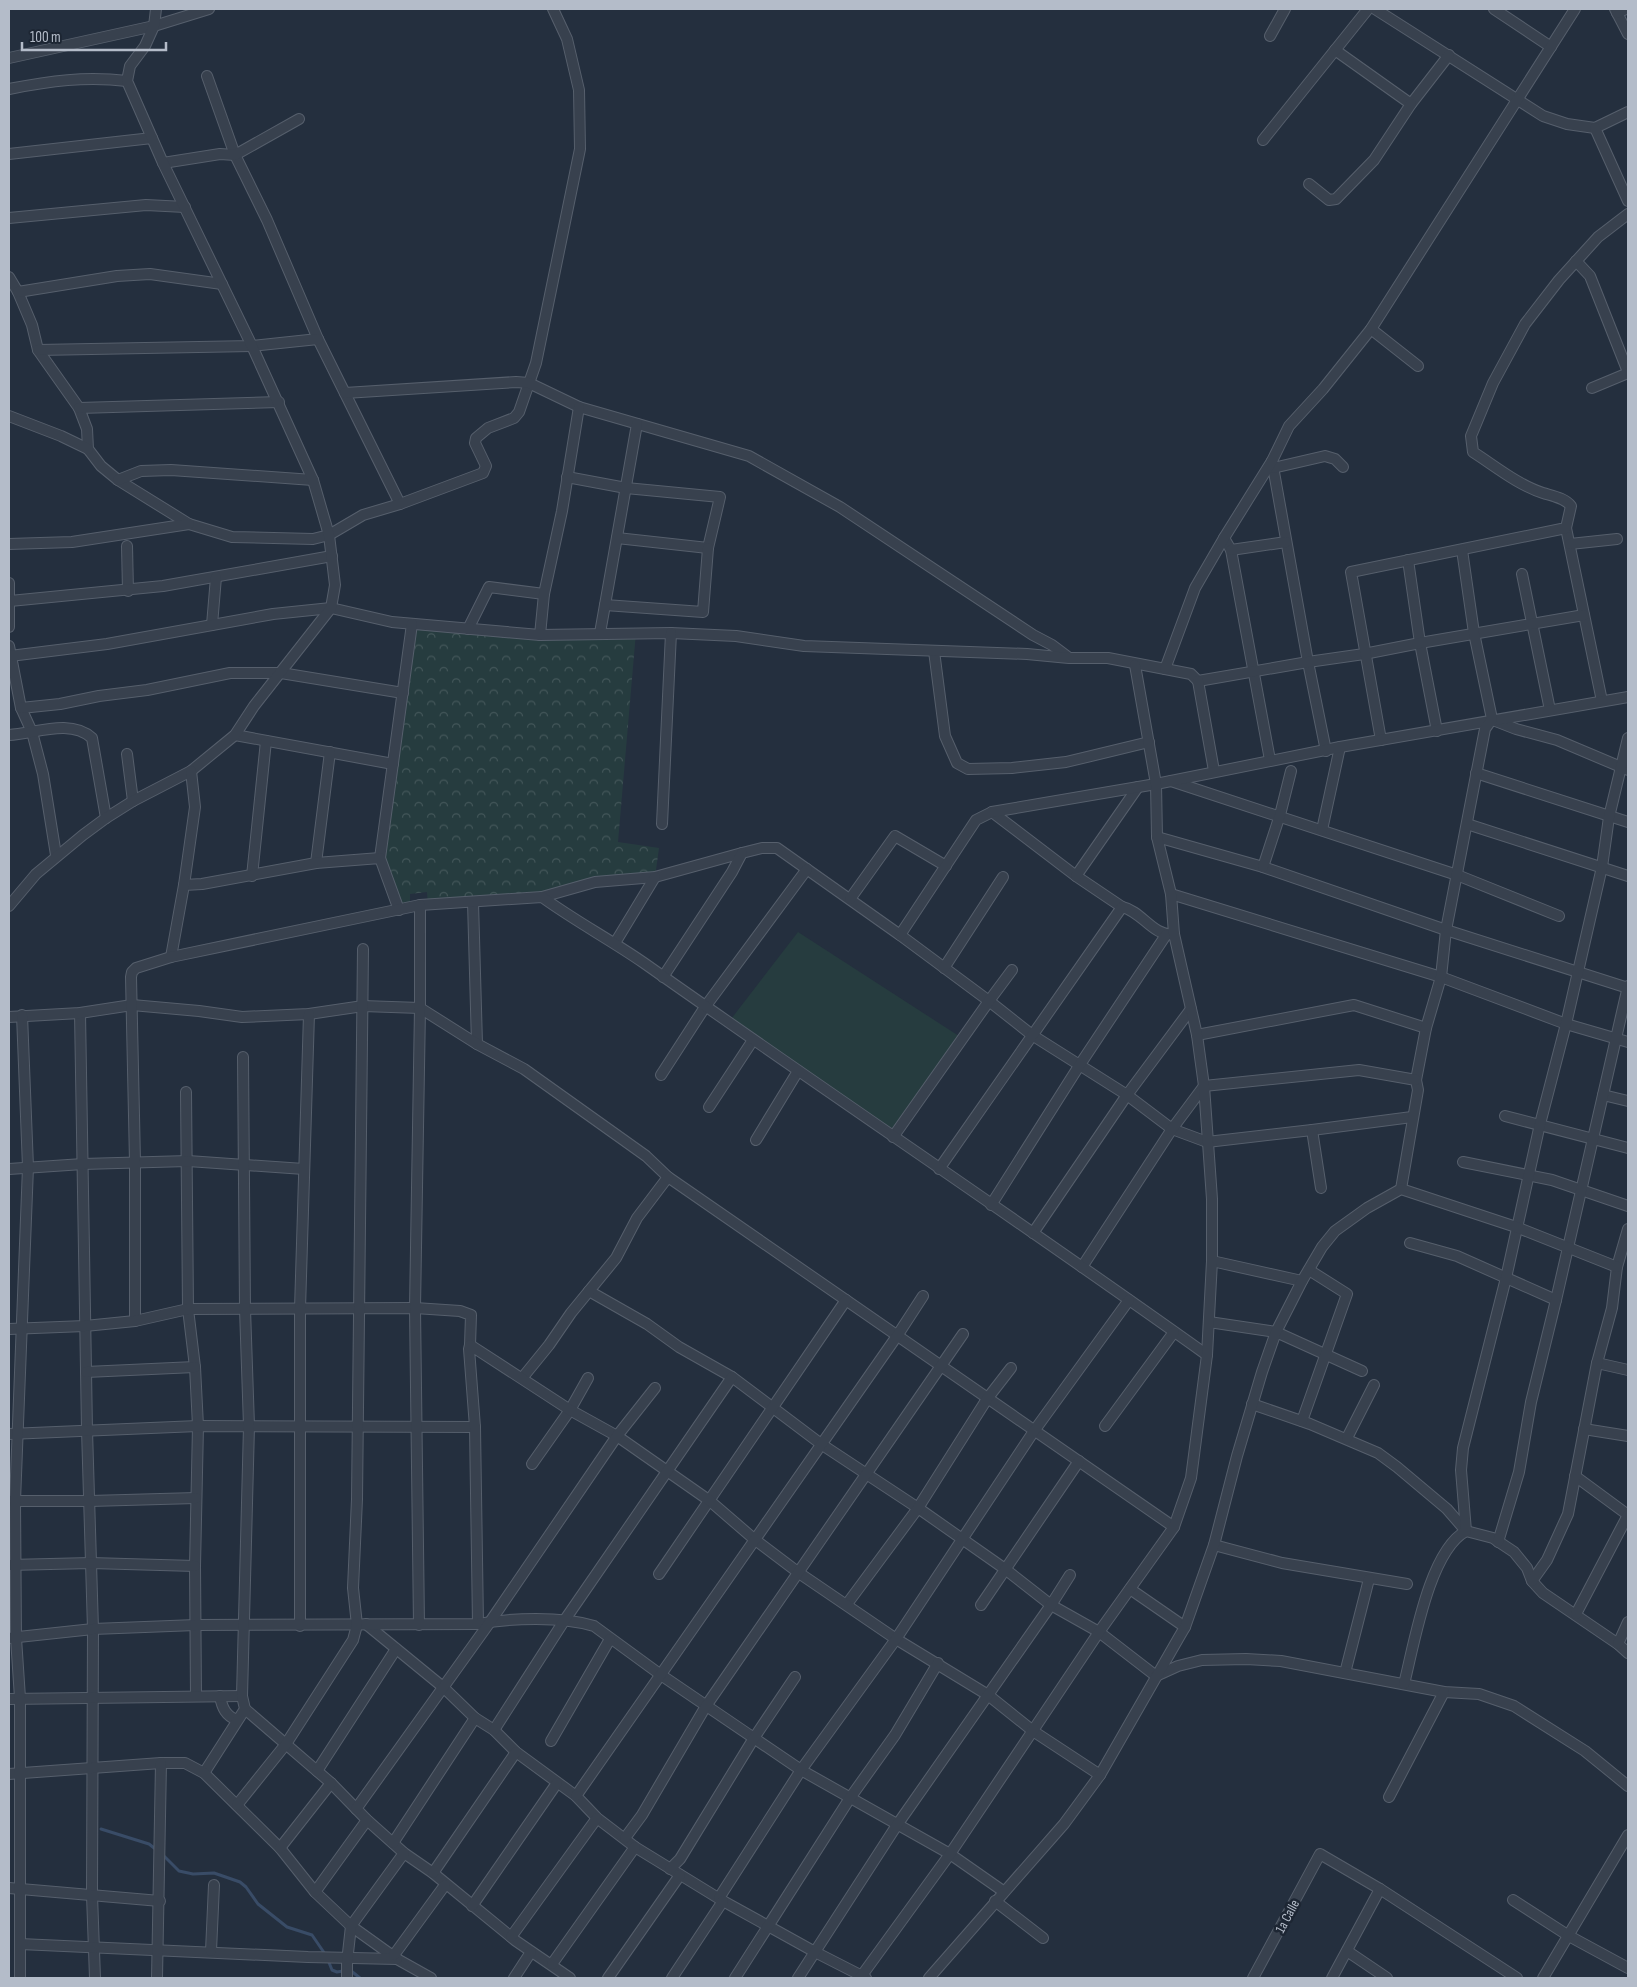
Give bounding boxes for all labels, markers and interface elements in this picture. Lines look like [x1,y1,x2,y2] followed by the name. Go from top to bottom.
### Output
[22,20,166,52] scale bar
[30,28,61,47] text: 100 m
[1272,1897,1303,1936] street label: 1a Calle

